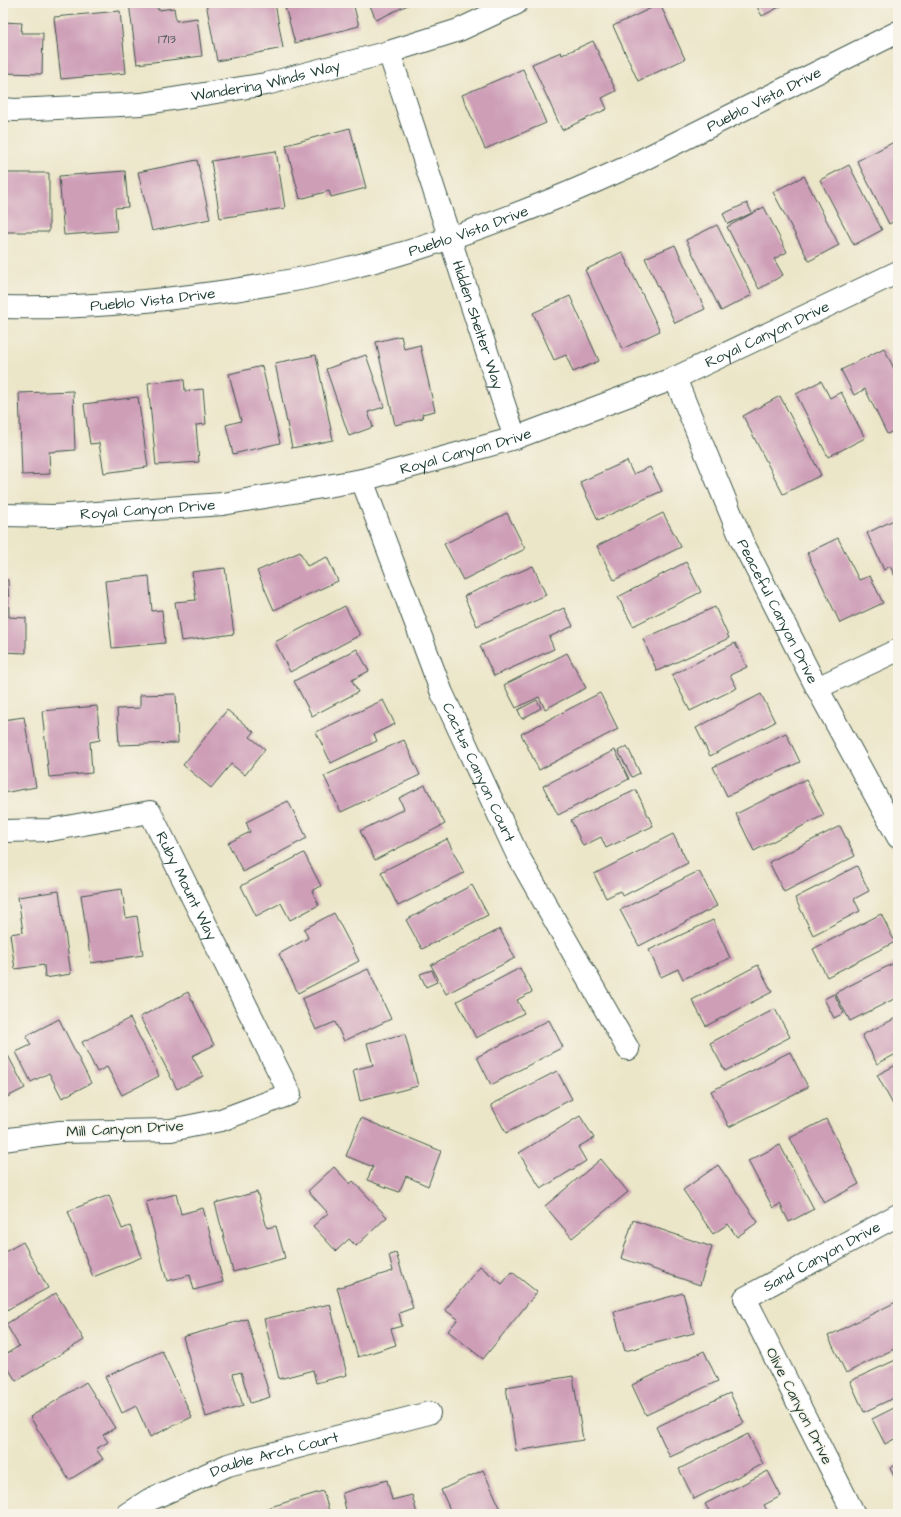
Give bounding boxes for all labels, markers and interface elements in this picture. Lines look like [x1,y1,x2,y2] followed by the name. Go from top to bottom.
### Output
[158,30,176,48] house number: 1713
[190,55,343,106] street label: Wandering Winds Way
[703,62,825,137] street label: Pueblo Vista Drive
[406,200,531,261] street label: Pueblo Vista Drive
[447,258,509,392] street label: Hidden Shelter Way
[89,282,217,316] street label: Pueblo Vista Drive
[701,296,833,373] street label: Royal Canyon Drive
[398,422,534,480] street label: Royal Canyon Drive
[79,494,216,525] street label: Royal Canyon Drive
[732,535,824,687] street label: Peaceful Canyon Drive
[437,699,521,846] street label: Cactus Canyon Court
[151,828,223,944] street label: Ruby Mount Way
[66,1115,184,1144] street label: Mill Canyon Drive
[759,1216,884,1297] street label: Sand Canyon Drive
[760,1344,838,1469] street label: Olive Canyon Drive
[207,1426,341,1482] street label: Double Arch Court

